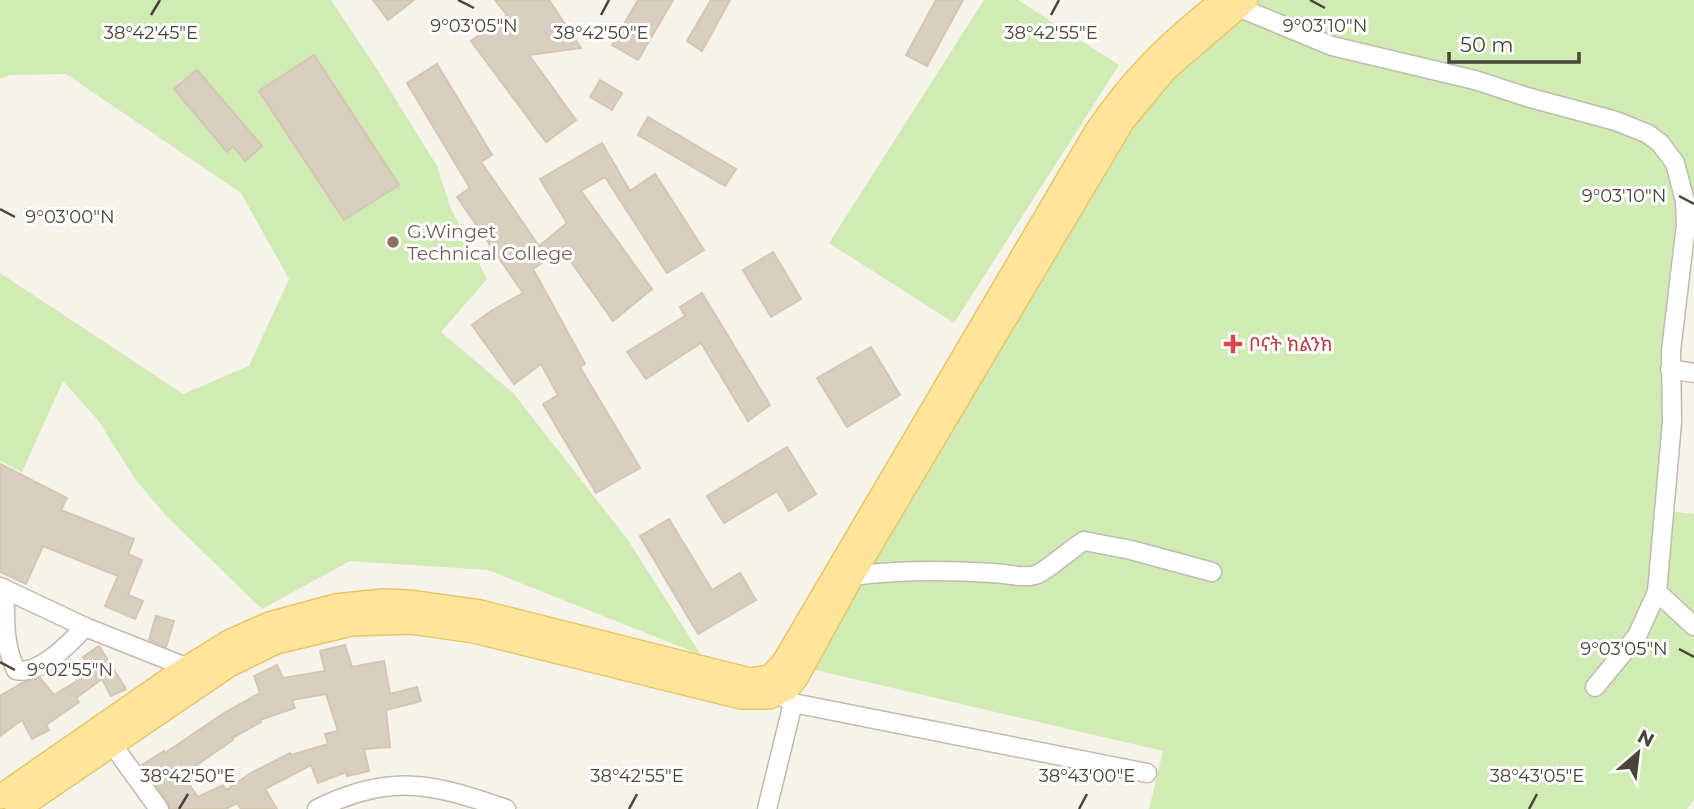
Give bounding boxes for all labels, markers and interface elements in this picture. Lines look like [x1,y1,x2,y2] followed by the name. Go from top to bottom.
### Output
[430,15,518,37] text: 9°03'05"N
[1283,15,1367,37] text: 9°03'10"N
[1449,21,1578,65] scale bar
[104,22,198,44] text: 38°42'45"E
[553,22,649,44] text: 38°42'50"E
[1004,22,1098,44] text: 38°42'55"E
[1460,32,1514,57] text: 50 m
[1582,185,1666,207] text: 9°03'10"N
[25,206,115,228] text: 9°03'00"N
[407,220,573,265] place label: G.Winget Technical College
[385,234,401,250] marker: G.Winget Technical College
[1249,333,1332,356] place label: ቦናት ክልንክ
[1223,334,1243,354] marker: ቦናት ክልንክ
[1580,638,1668,660] text: 9°03'05"N
[27,659,113,681] text: 9°02'55"N
[1603,718,1673,788] north arrow
[1634,725,1658,752] text: N
[140,765,236,787] text: 38°42'50"E
[590,765,684,787] text: 38°42'55"E
[1039,765,1135,787] text: 38°43'00"E
[1490,765,1584,787] text: 38°43'05"E

